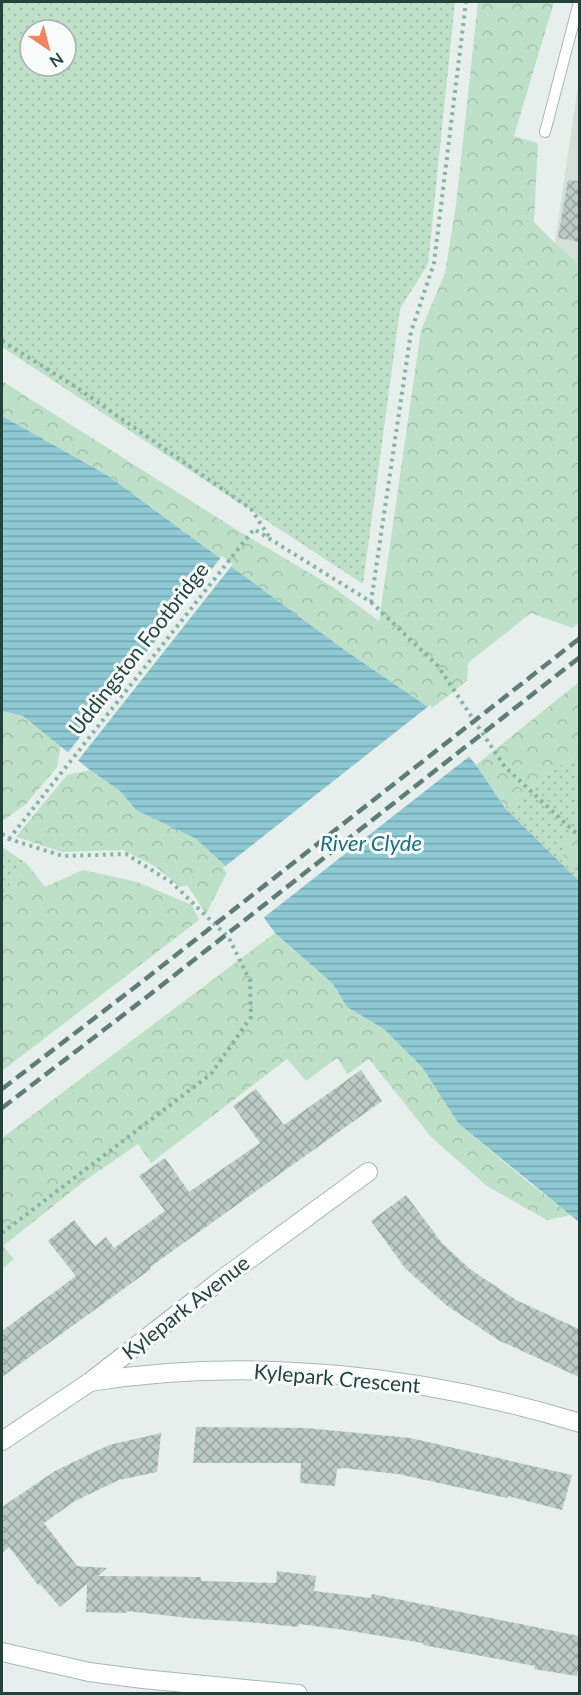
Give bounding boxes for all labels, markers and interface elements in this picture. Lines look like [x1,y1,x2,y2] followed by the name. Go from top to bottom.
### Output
[18,18,78,78] north arrow
[46,49,67,72] text: N
[63,557,213,739] street label: Uddingston Footbridge
[320,829,422,856] water label: River Clyde
[117,1249,254,1364] street label: Kylepark Avenue
[253,1358,422,1397] street label: Kylepark Crescent

